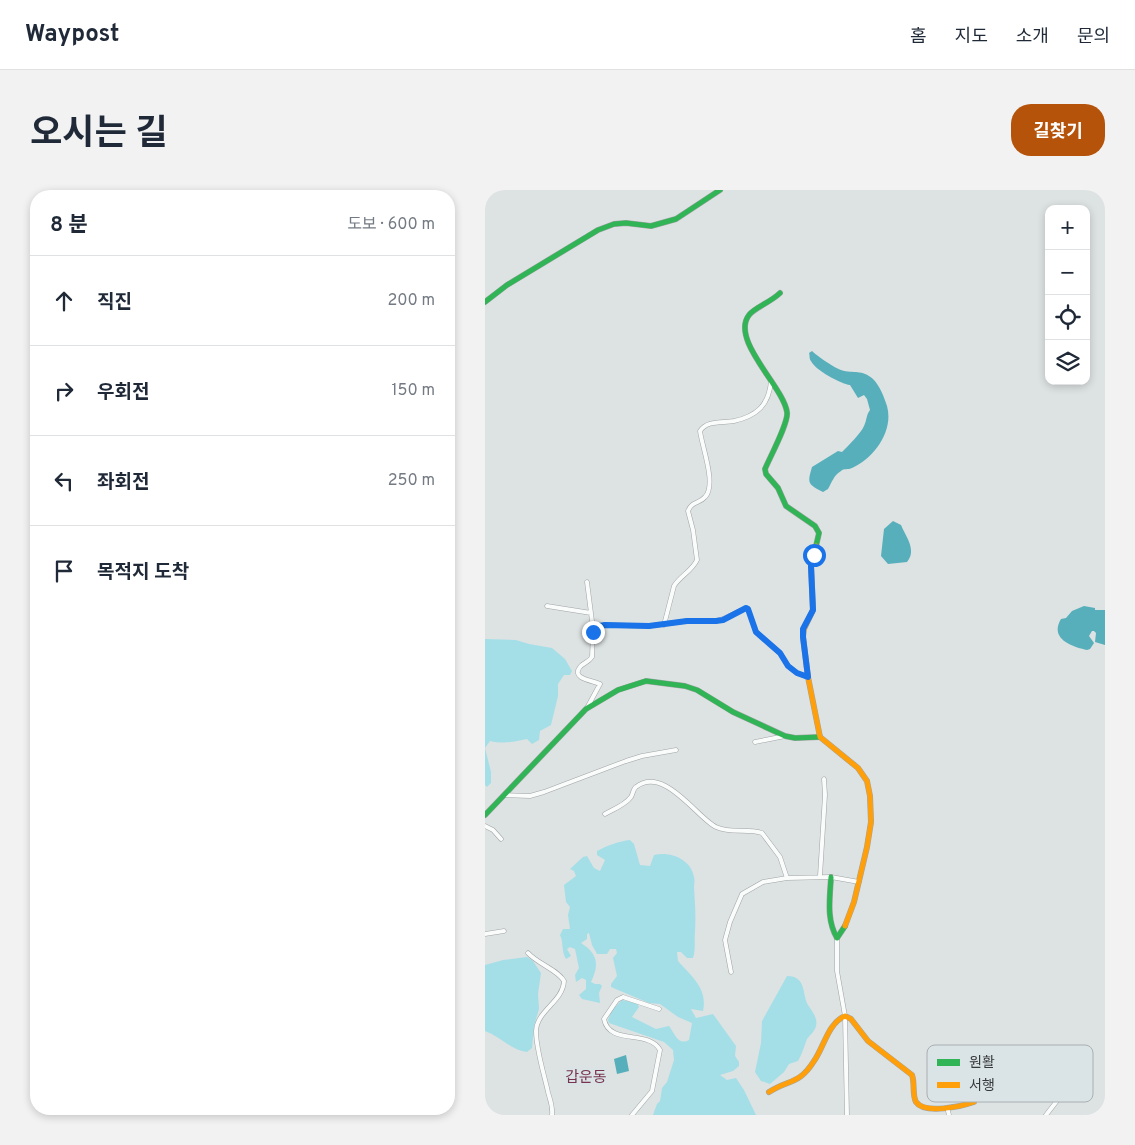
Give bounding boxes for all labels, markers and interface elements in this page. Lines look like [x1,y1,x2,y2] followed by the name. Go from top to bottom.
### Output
[25,20,119,50] text: Waypost
[910,26,927,49] text: 홈
[955,26,988,49] text: 지도
[1016,26,1049,49] text: 소개
[1077,26,1110,49] text: 문의
[1011,104,1105,156] button: 길찾기
[30,113,168,157] text: 오시는 길
[1045,205,1090,385] map controls
[1045,205,1090,250] button: +
[50,212,88,239] text: 8 분
[347,215,435,235] text: 도보 · 600 m
[1045,250,1090,295] button: −
[50,287,78,315] icon: ahead
[97,291,132,315] text: 직진
[387,291,435,311] text: 200 m
[1045,295,1090,340] button: locate
[1045,340,1090,385] button: layers
[50,377,78,405] icon: right
[97,381,149,405] text: 우회전
[392,381,435,401] text: 150 m
[50,467,78,495] icon: left
[97,471,149,495] text: 좌회전
[388,471,435,491] text: 250 m
[803,544,826,567] route start
[50,557,78,585] icon: arrive
[97,561,189,585] text: 목적지 도착
[582,621,605,644] route end
[927,1045,1093,1102] legend
[969,1055,995,1072] text: 원활
[565,1069,607,1088] district label: 갑운동
[969,1078,995,1095] text: 서행

